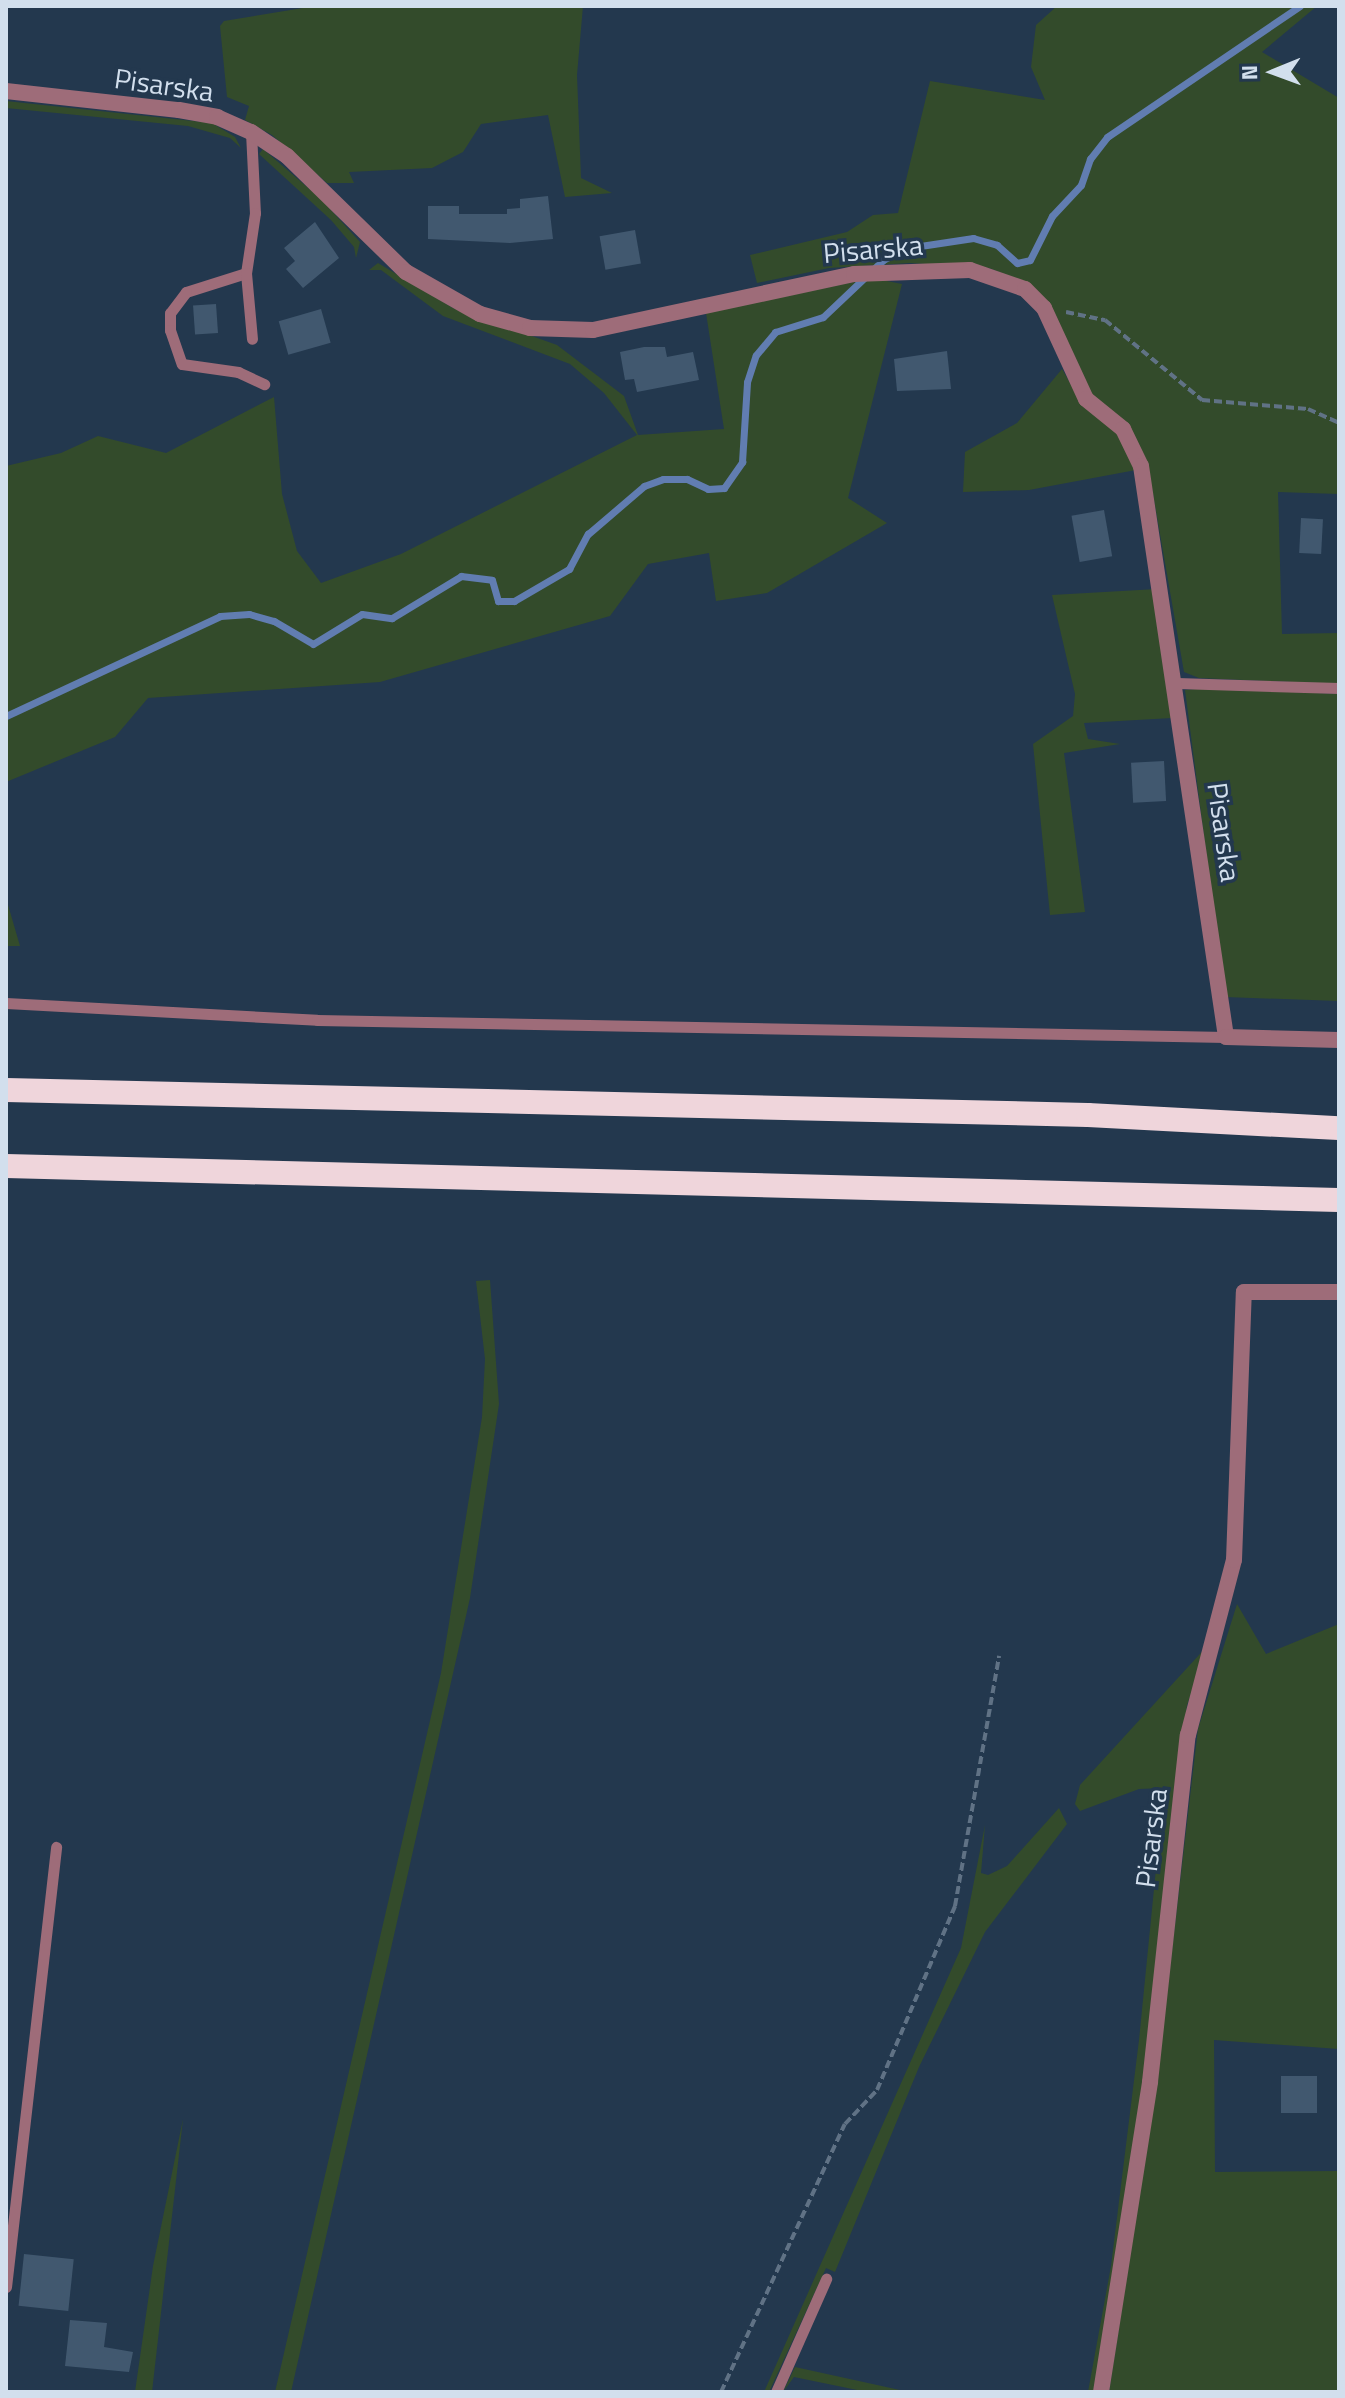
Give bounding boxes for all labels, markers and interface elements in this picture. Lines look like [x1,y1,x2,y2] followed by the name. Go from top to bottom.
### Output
[1233,32,1313,112] north arrow
[112,61,216,109] street label: Pisarska
[1232,64,1266,80] text: N
[822,228,924,270] street label: Pisarska
[1200,780,1248,884] street label: Pisarska
[1128,1786,1174,1890] street label: Pisarska

